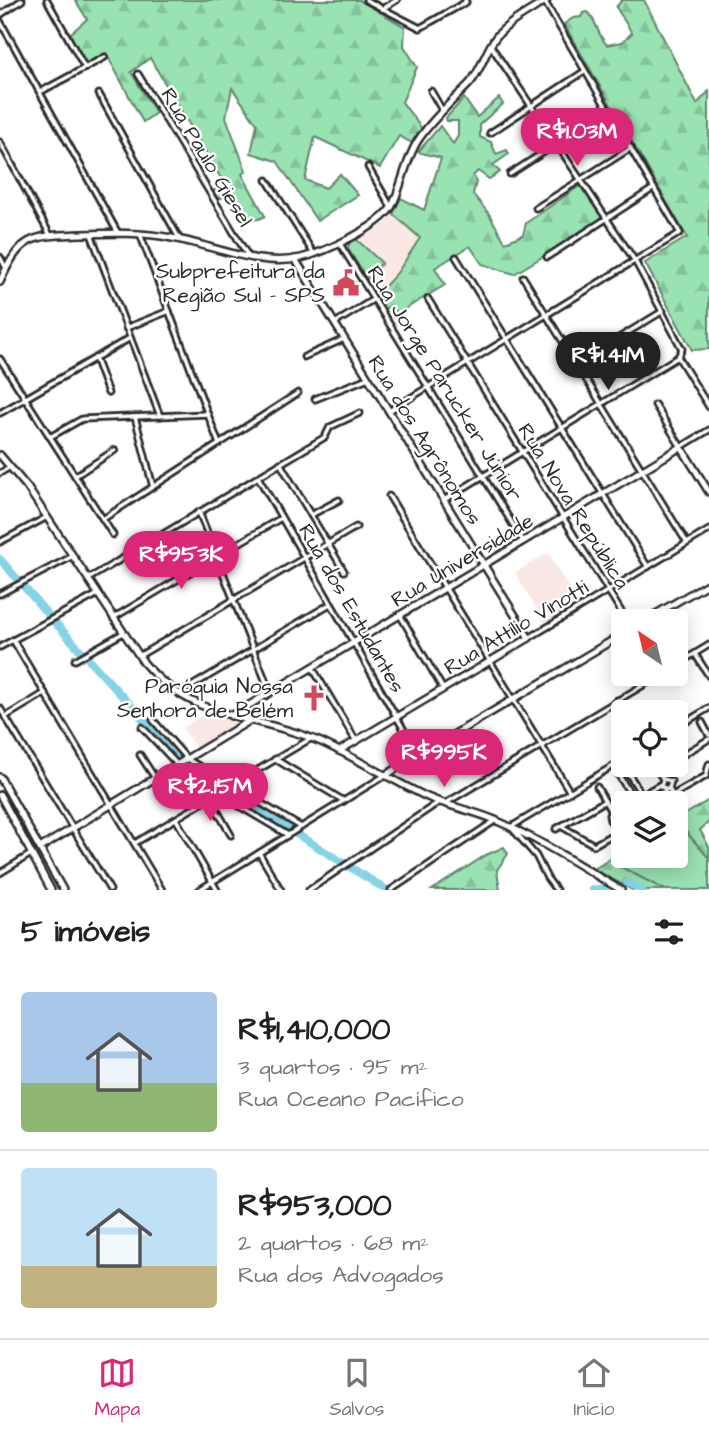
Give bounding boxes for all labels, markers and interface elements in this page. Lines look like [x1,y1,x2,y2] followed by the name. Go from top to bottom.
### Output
[154,82,260,232] street label: Rua Paulo Giesel
[512,108,642,168] pin: R$1.03M
[537,115,617,147] text: R$1.03M
[156,257,325,312] place label: Subprefeitura da Região Sul - SPS
[358,260,529,508] street label: Rua Jorge Parucker Júnior
[331,268,361,298] public building icon: Subprefeitura da Região Sul - SPS
[543,332,673,392] pin: R$1.41M
[572,339,645,371] text: R$1.41M
[359,350,489,532] street label: Rua dos Agrônomos
[510,418,637,596] street label: Rua Nova República
[386,506,539,614] street label: Rua Universidade
[291,518,412,698] street label: Rua dos Estudantes
[124,532,238,591] pin: R$953K
[139,538,223,570] text: R$953K
[439,573,594,682] street label: Rua Attílio Vinotti
[611,609,688,686] north arrow
[611,609,688,868] map controls
[117,672,294,725] place label: Paróquia Nossa Senhora de Belém
[299,683,329,713] church icon: Paróquia Nossa Senhora de Belém
[611,700,688,777] button: locate
[387,730,501,789] pin: R$995K
[401,736,487,768] text: R$995K
[145,764,275,823] pin: R$2.15M
[168,770,252,802] text: R$2.15M
[611,791,688,868] button: layers
[21,911,150,953] text: 5 imóveis
[650,913,688,951] icon: filters
[238,1009,391,1051] text: R$1,410,000
[77,1020,161,1104] icon: home
[238,1051,427,1083] text: 3 quartos · 95 m²
[238,1083,464,1115] text: Rua Oceano Pacífico
[238,1185,392,1227] text: R$953,000
[77,1196,161,1280] icon: home
[238,1227,429,1259] text: 2 quartos · 68 m²
[238,1259,444,1291] text: Rua dos Advogados
[95,1354,140,1423] tab: Mapa
[329,1354,384,1423] tab: Salvos
[574,1354,614,1423] tab: Início

